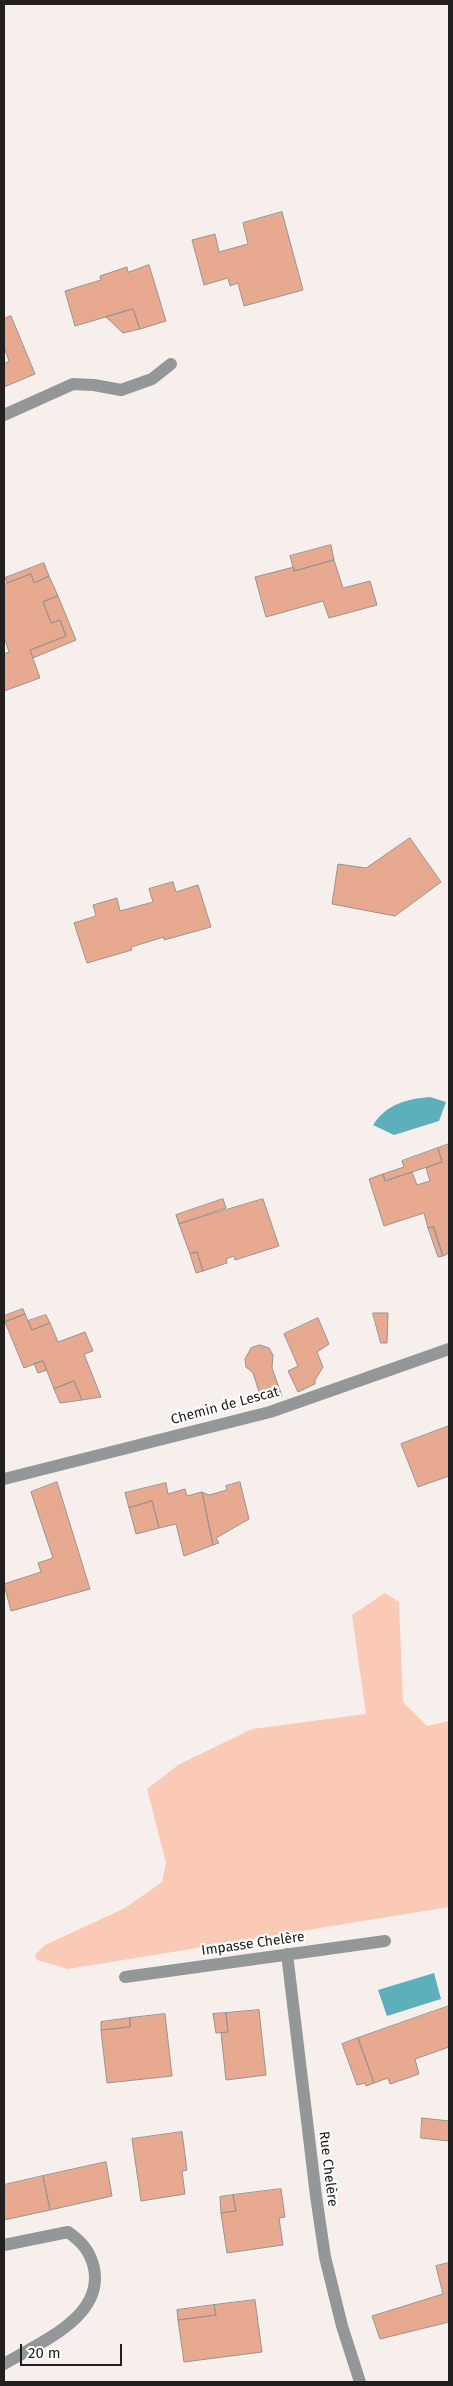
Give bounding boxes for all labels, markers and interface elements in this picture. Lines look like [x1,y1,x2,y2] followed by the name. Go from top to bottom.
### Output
[169,1384,281,1428] street label: Chemin de Lescat
[200,1928,306,1960] street label: Impasse Chelère
[315,2130,341,2208] street label: Rue Chelère
[22,2334,125,2366] scale bar
[28,2344,61,2362] text: 20 m

